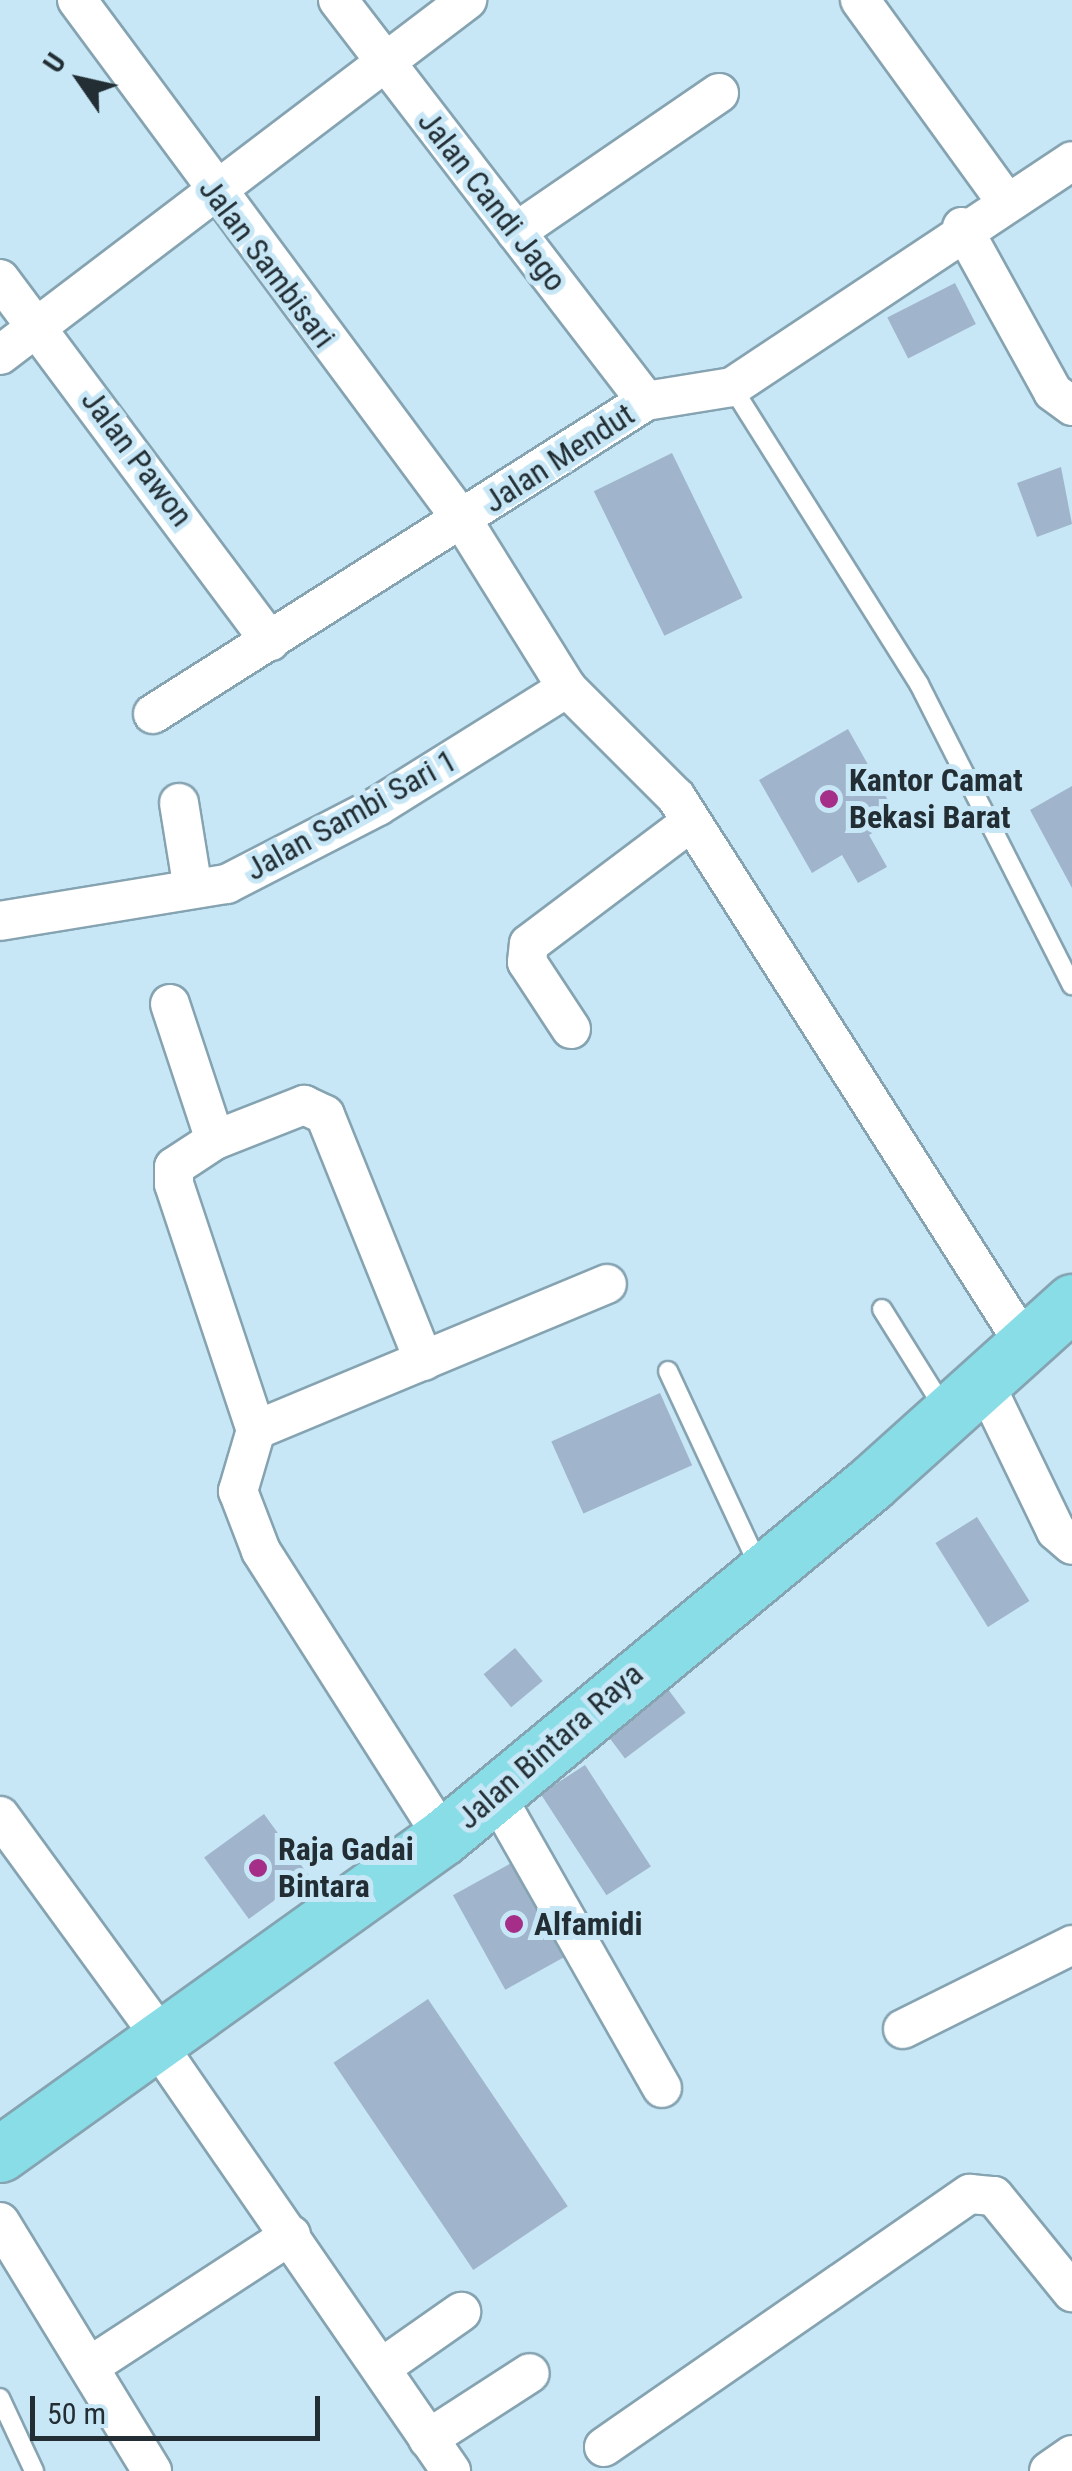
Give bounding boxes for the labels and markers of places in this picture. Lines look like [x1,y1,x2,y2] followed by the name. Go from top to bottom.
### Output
[849,762,1023,837] place label: Kantor Camat Bekasi Barat
[818,788,840,810] marker: Kantor Camat Bekasi Barat
[278,1831,414,1906] place label: Raja Gadai Bintara
[247,1857,269,1879] marker: Raja Gadai Bintara
[534,1905,642,1943] place label: Alfamidi
[503,1913,525,1935] marker: Alfamidi

